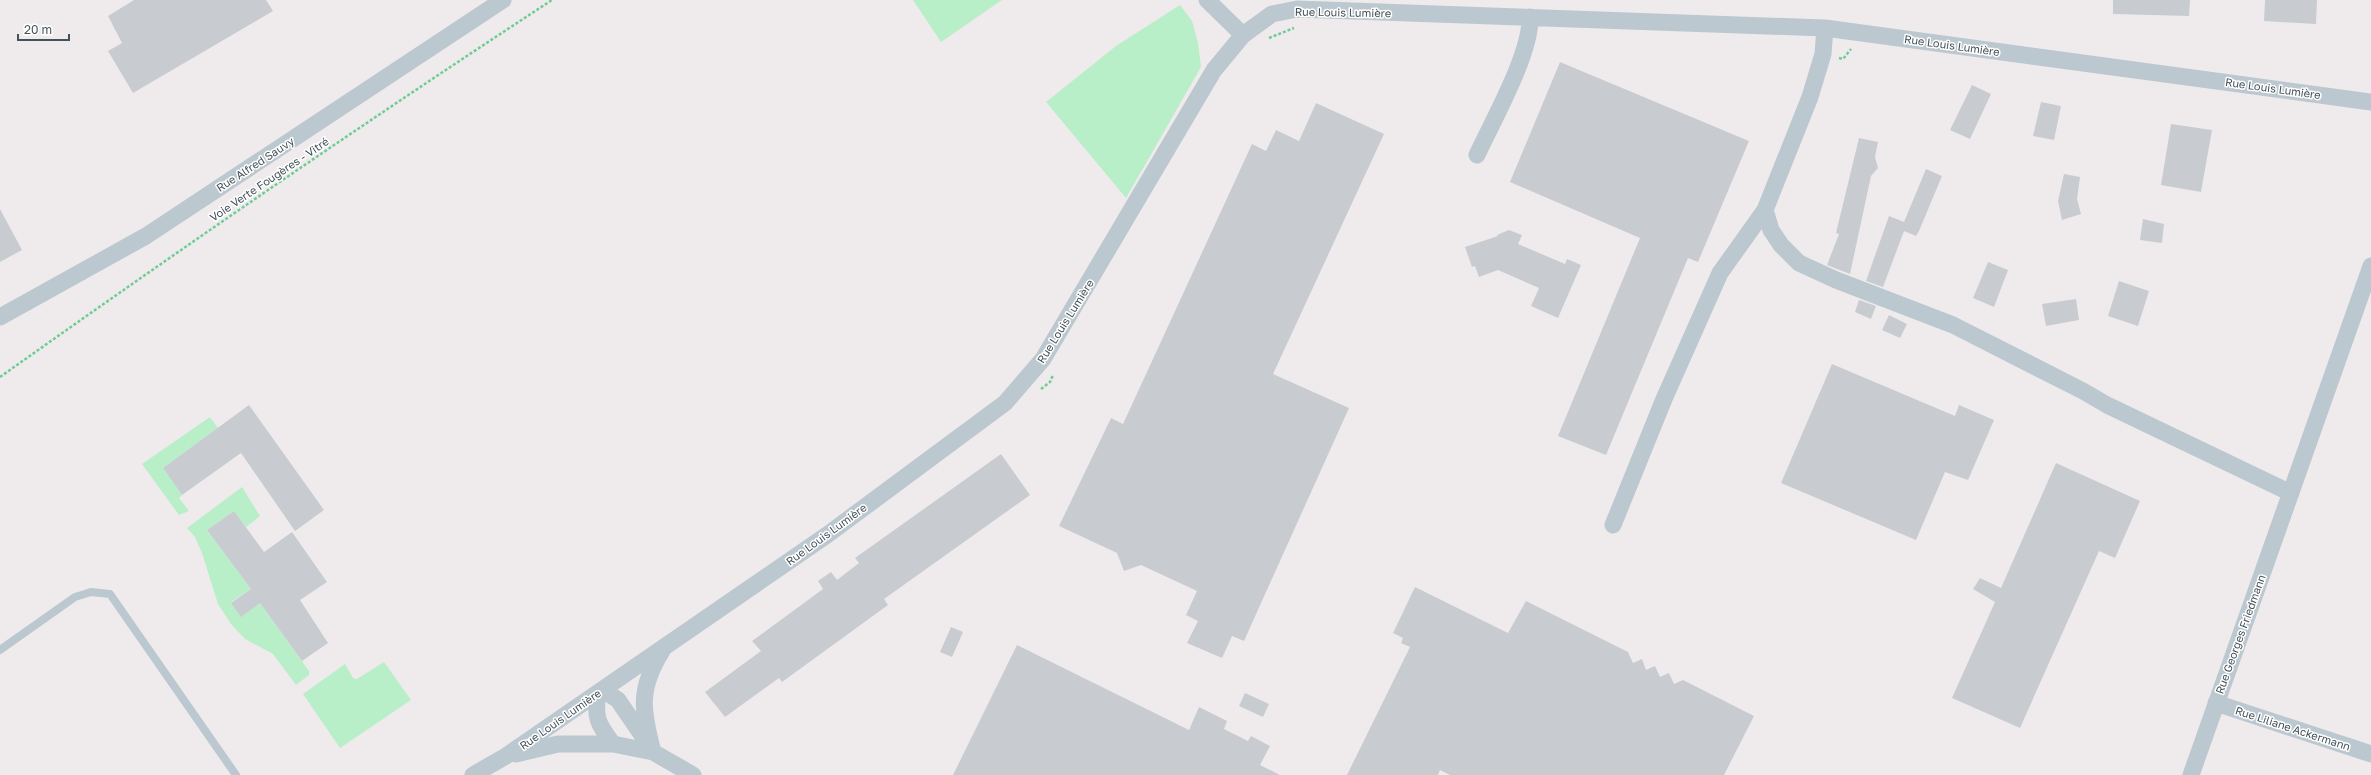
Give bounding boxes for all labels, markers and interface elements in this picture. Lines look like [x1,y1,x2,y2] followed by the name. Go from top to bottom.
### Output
[1295,5,1391,19] street label: Rue Louis Lumière
[18,16,69,42] scale bar
[24,22,52,37] text: 20 m
[1903,32,2001,58] street label: Rue Louis Lumière
[2224,75,2322,101] street label: Rue Louis Lumière
[207,134,331,224] street label: Voie Verte Fougères - Vitré
[214,134,296,194] street label: Rue Alfred Sauvy
[1034,277,1096,365] street label: Rue Louis Lumière
[783,500,869,568] street label: Rue Louis Lumière
[2212,573,2268,695] street label: Rue Georges Friedmann
[517,686,603,752] street label: Rue Louis Lumière
[2234,703,2352,753] street label: Rue Liliane Ackermann

